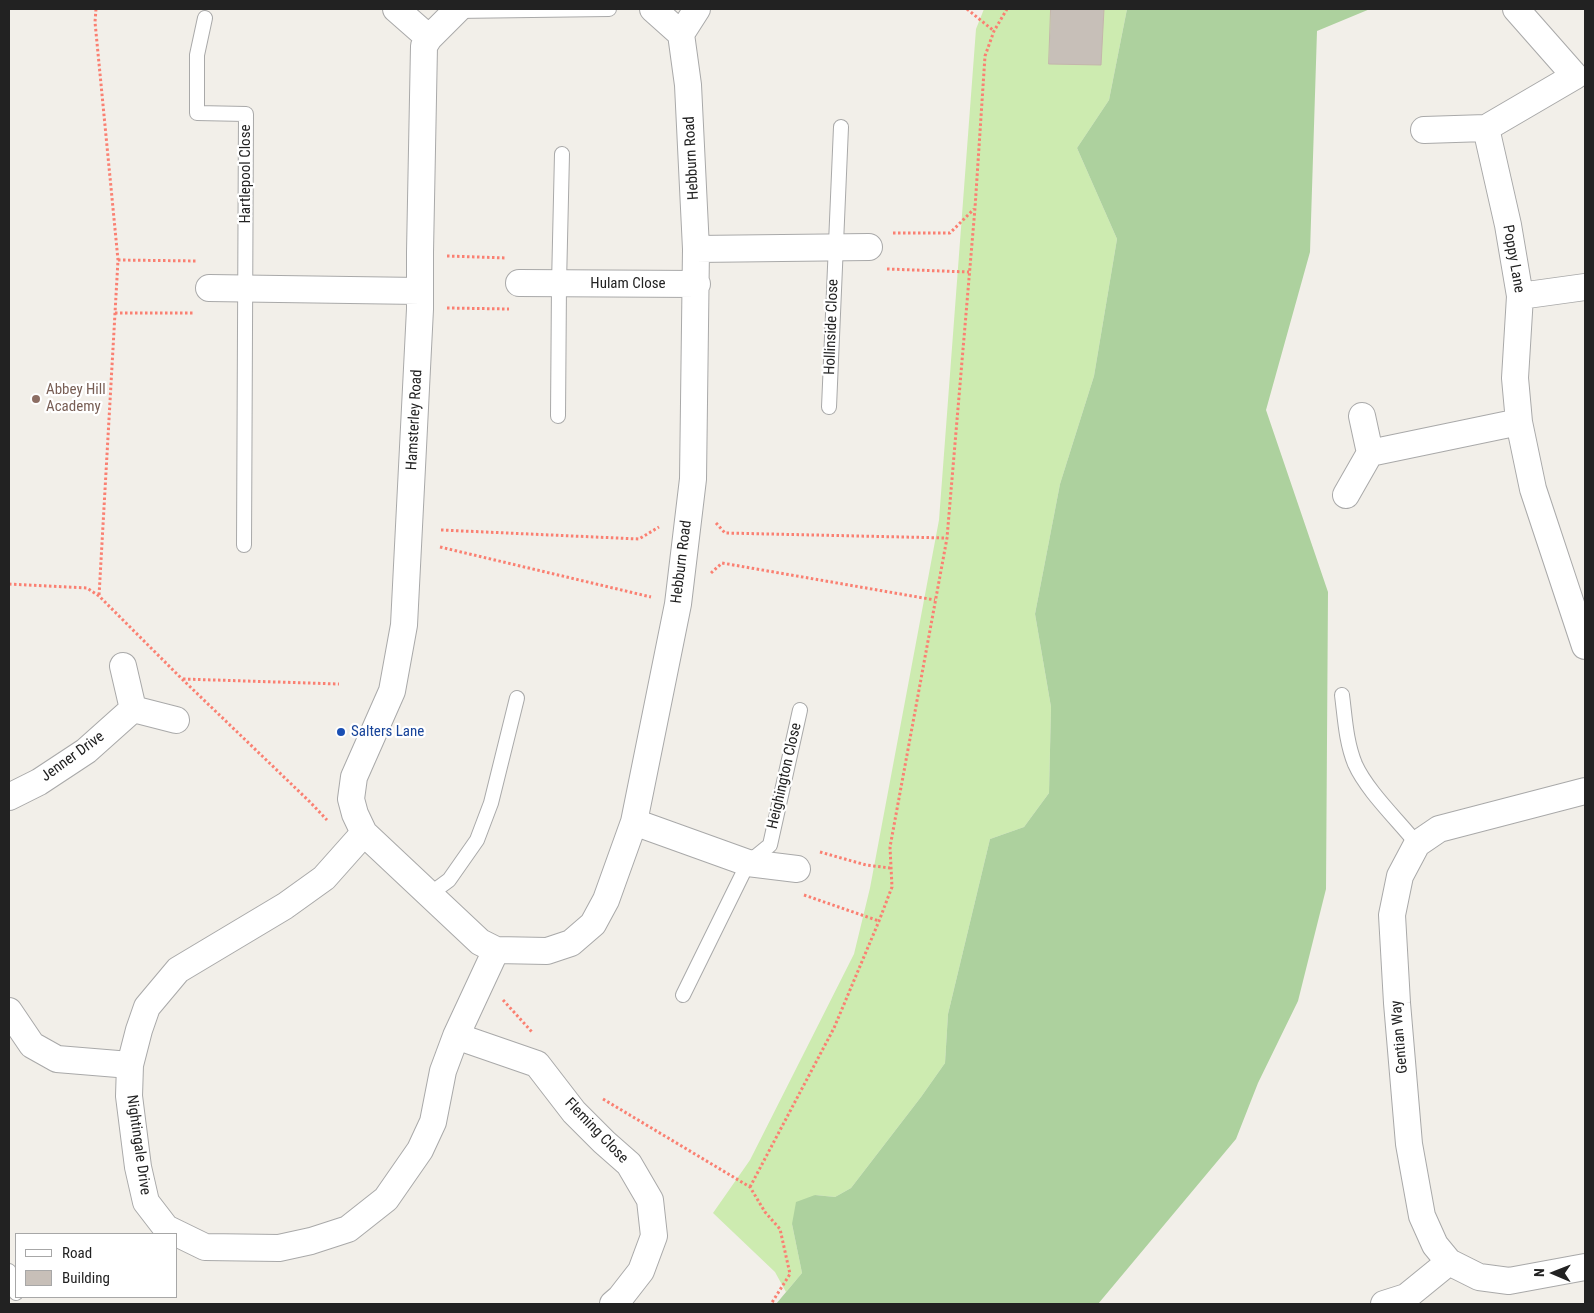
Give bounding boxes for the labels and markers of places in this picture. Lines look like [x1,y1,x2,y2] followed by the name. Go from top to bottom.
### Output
[46,381,106,416] place label: Abbey Hill Academy
[30,393,42,405] marker: Abbey Hill Academy
[351,723,424,741] place label: Salters Lane
[335,726,347,738] marker: Salters Lane

